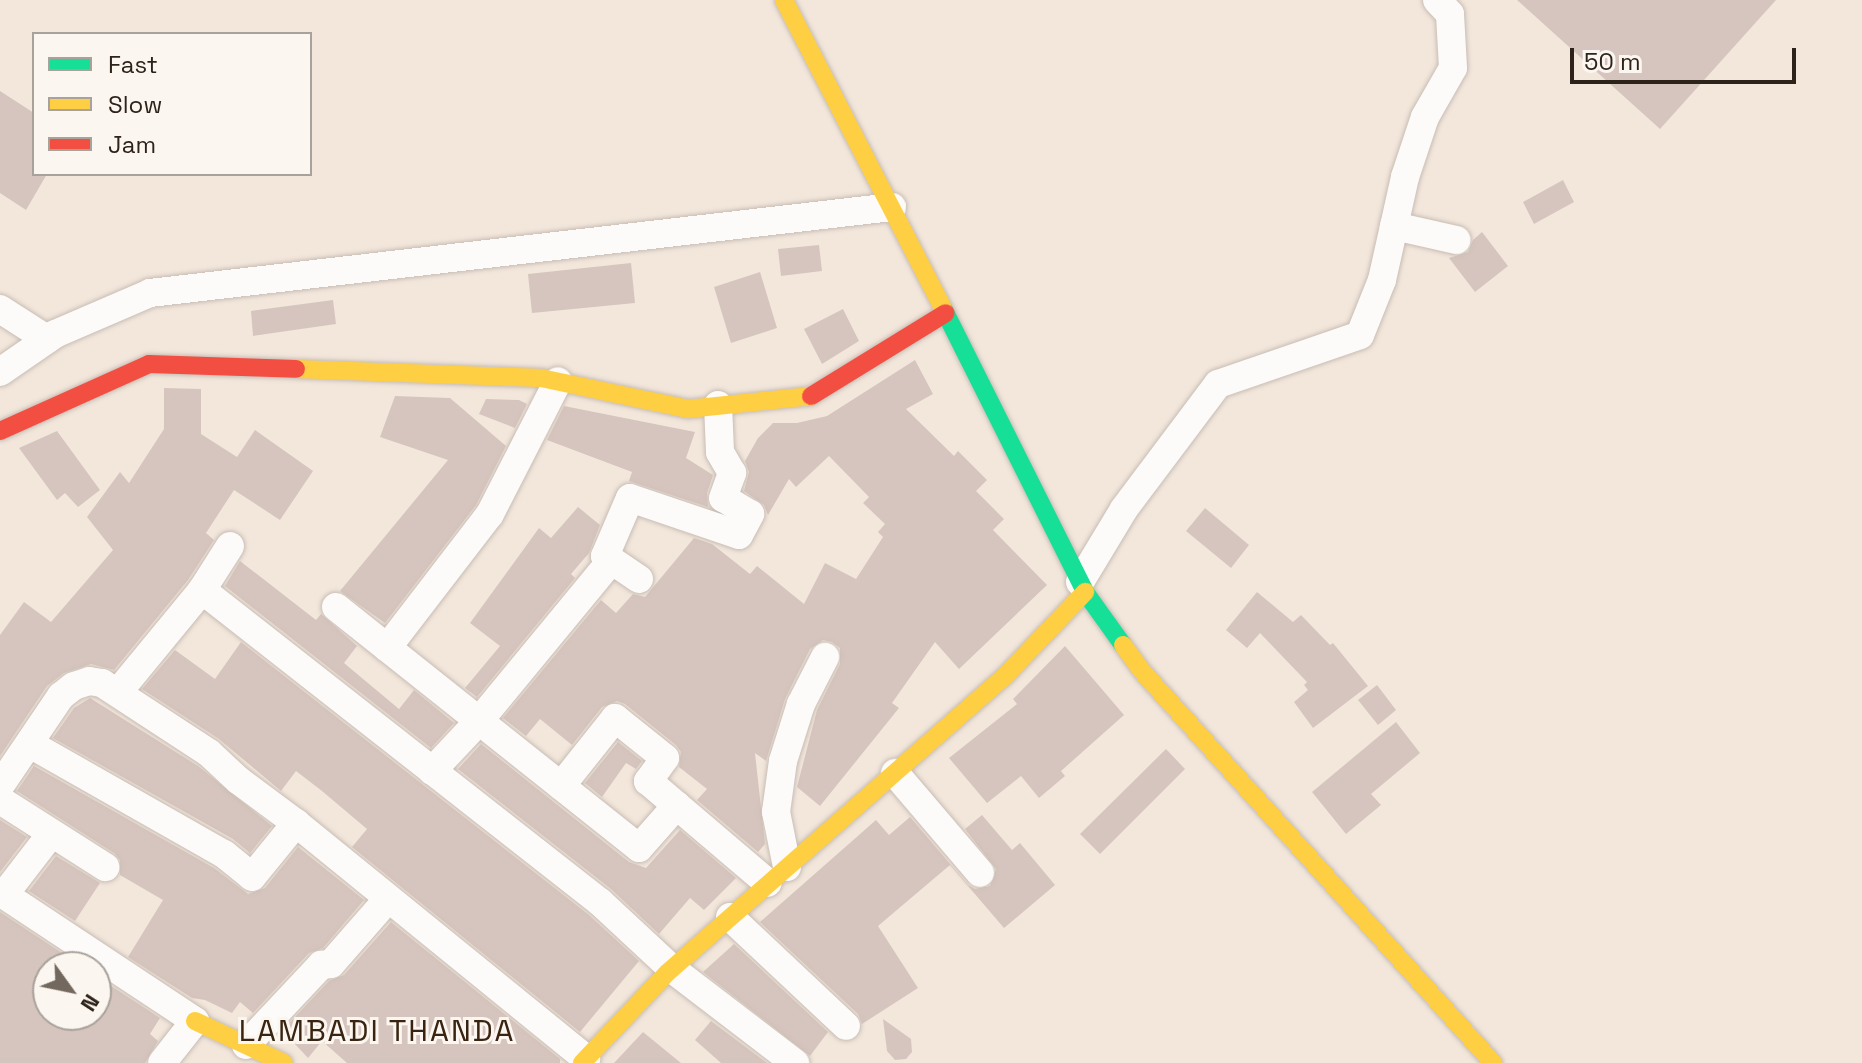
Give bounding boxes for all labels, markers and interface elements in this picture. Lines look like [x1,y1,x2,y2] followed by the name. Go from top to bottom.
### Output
[32,32,312,176] legend
[1574,32,1800,82] scale bar
[1584,46,1641,77] text: 50 m
[108,49,158,80] text: Fast
[108,89,162,120] text: Slow
[108,129,156,160] text: Jam
[32,951,112,1031] north arrow
[75,989,106,1017] text: N
[238,1013,516,1049] district label: LAMBADI THANDA

